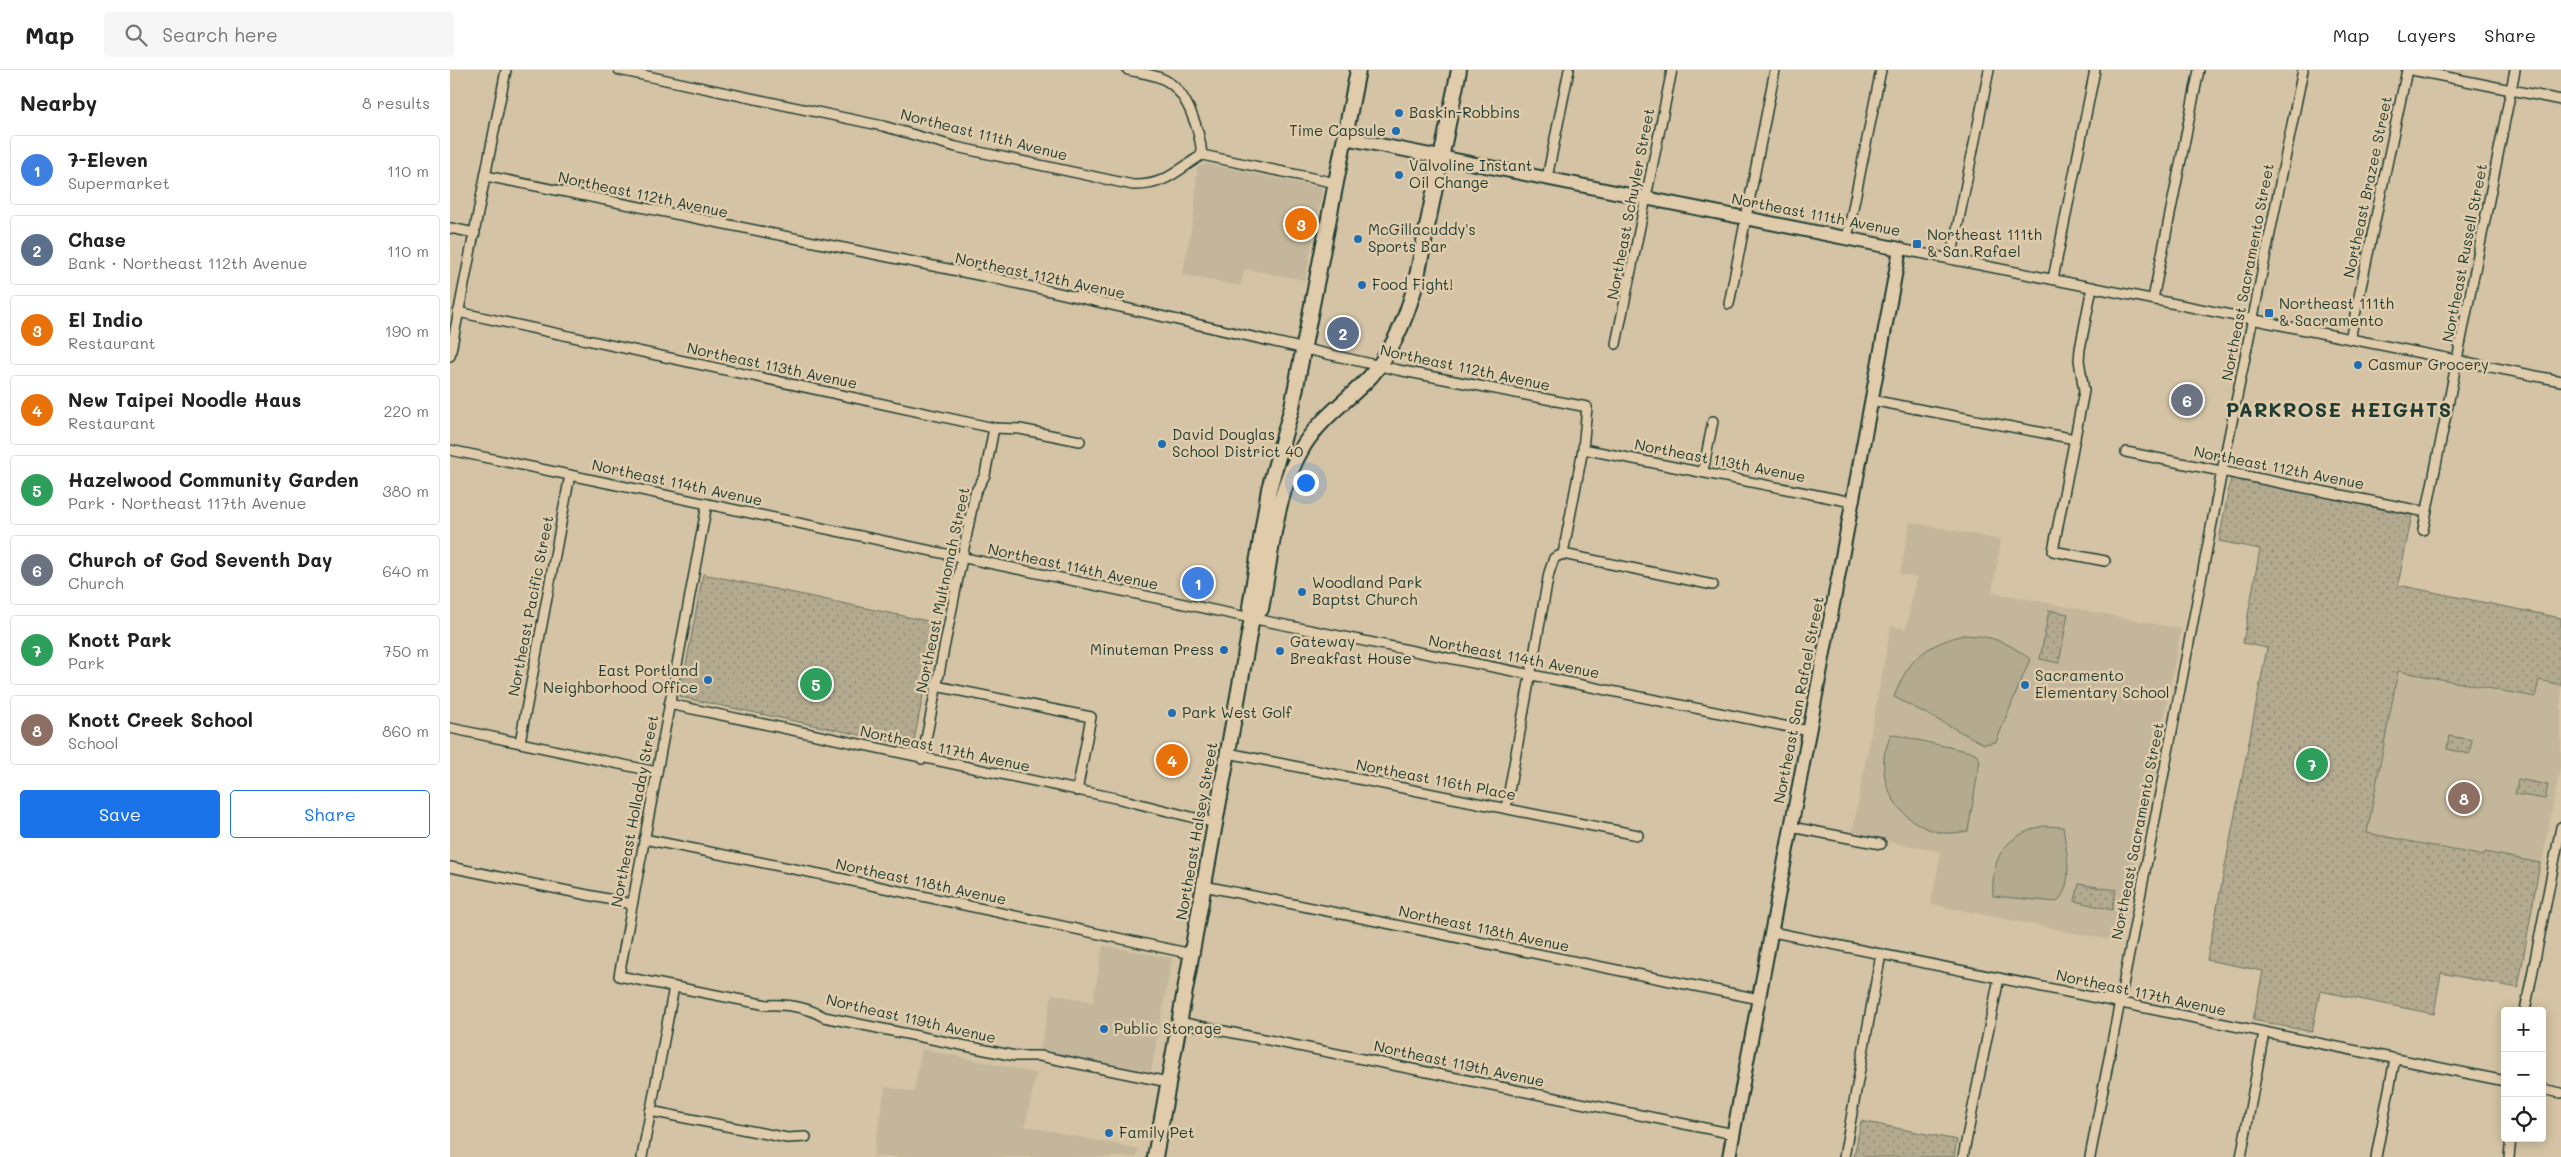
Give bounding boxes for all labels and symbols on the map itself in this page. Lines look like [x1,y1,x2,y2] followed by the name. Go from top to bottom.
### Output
[2338,94,2396,280] street label: Northeast Brazee Street
[1409,102,1520,122] place label: Baskin-Robbins
[898,104,1070,165] street label: Northeast 111th Avenue
[1602,106,1658,301] street label: Northeast Schuyler Street
[1393,107,1405,119] marker: Baskin-Robbins
[1289,120,1386,140] place label: Time Capsule
[1390,125,1402,137] marker: Time Capsule
[1409,155,1532,192] place label: Valvoline Instant Oil Change
[2216,161,2278,382] street label: Northeast Sacramento Street
[2437,162,2491,344] street label: Northeast Russell Street
[556,166,730,222] street label: Northeast 112th Avenue
[1393,169,1405,181] marker: Valvoline Instant Oil Change
[1730,188,1902,240] street label: Northeast 111th Avenue
[1285,205,1317,243] pin: 3
[1368,219,1476,256] place label: McGillacuddy's Sports Bar
[1927,224,2042,261] place label: Northeast 111th & San Rafael
[1352,233,1364,245] marker: McGillacuddy's Sports Bar
[1911,238,1923,250] marker: Northeast 111th & San Rafael
[953,247,1127,303] street label: Northeast 112th Avenue
[1372,274,1453,294] place label: Food Fight!
[1356,279,1368,291] marker: Food Fight!
[2279,293,2394,330] place label: Northeast 111th & Sacramento
[2263,307,2275,319] marker: Northeast 111th & Sacramento
[1327,314,1359,352] pin: 2
[685,337,859,393] street label: Northeast 113th Avenue
[1378,339,1552,395] street label: Northeast 112th Avenue
[2368,354,2489,374] place label: Casmur Grocery
[2352,359,2364,371] marker: Casmur Grocery
[2171,381,2203,419] pin: 6
[2226,396,2452,422] district label: PARKROSE HEIGHTS
[1172,424,1303,461] place label: David Douglas School District 40
[1633,434,1807,486] street label: Northeast 113th Avenue
[1156,438,1168,450] marker: David Douglas School District 40
[2192,441,2366,493] street label: Northeast 112th Avenue
[590,454,764,510] street label: Northeast 114th Avenue
[1293,470,1319,496] your location
[910,485,974,695] street label: Northeast Multnomah Street
[503,514,557,698] street label: Northeast Pacific Street
[986,538,1160,594] street label: Northeast 114th Avenue
[1182,564,1214,602] pin: 1
[1312,572,1422,609] place label: Woodland Park Baptst Church
[1296,586,1308,598] marker: Woodland Park Baptst Church
[1768,595,1828,805] street label: Northeast San Rafael Street
[1427,630,1601,682] street label: Northeast 114th Avenue
[1290,631,1412,668] place label: Gateway Breakfast House
[1090,639,1214,659] place label: Minuteman Press
[1218,644,1230,656] marker: Minuteman Press
[1274,645,1286,657] marker: Gateway Breakfast House
[543,660,698,697] place label: East Portland Neighborhood Office
[800,665,832,703] pin: 5
[2035,665,2170,702] place label: Sacramento Elementary School
[702,674,714,686] marker: East Portland Neighborhood Office
[2019,679,2031,691] marker: Sacramento Elementary School
[1182,702,1293,722] place label: Park West Golf
[1166,707,1178,719] marker: Park West Golf
[606,713,662,909] street label: Northeast Holladay Street
[858,720,1032,776] street label: Northeast 117th Avenue
[2106,720,2168,941] street label: Northeast Sacramento Street
[1170,740,1222,922] street label: Northeast Halsey Street
[1156,741,1188,779] pin: 4
[2296,745,2328,783] pin: 7
[1354,754,1518,804] street label: Northeast 116th Place
[2448,779,2480,817] pin: 8
[834,853,1008,909] street label: Northeast 118th Avenue
[1397,900,1571,956] street label: Northeast 118th Avenue
[2054,964,2228,1020] street label: Northeast 117th Avenue
[824,989,998,1047] street label: Northeast 119th Avenue
[1114,1018,1222,1038] place label: Public Storage
[1098,1023,1110,1035] marker: Public Storage
[1372,1035,1546,1091] street label: Northeast 119th Avenue
[1119,1122,1195,1142] place label: Family Pet
[1103,1127,1115,1139] marker: Family Pet

